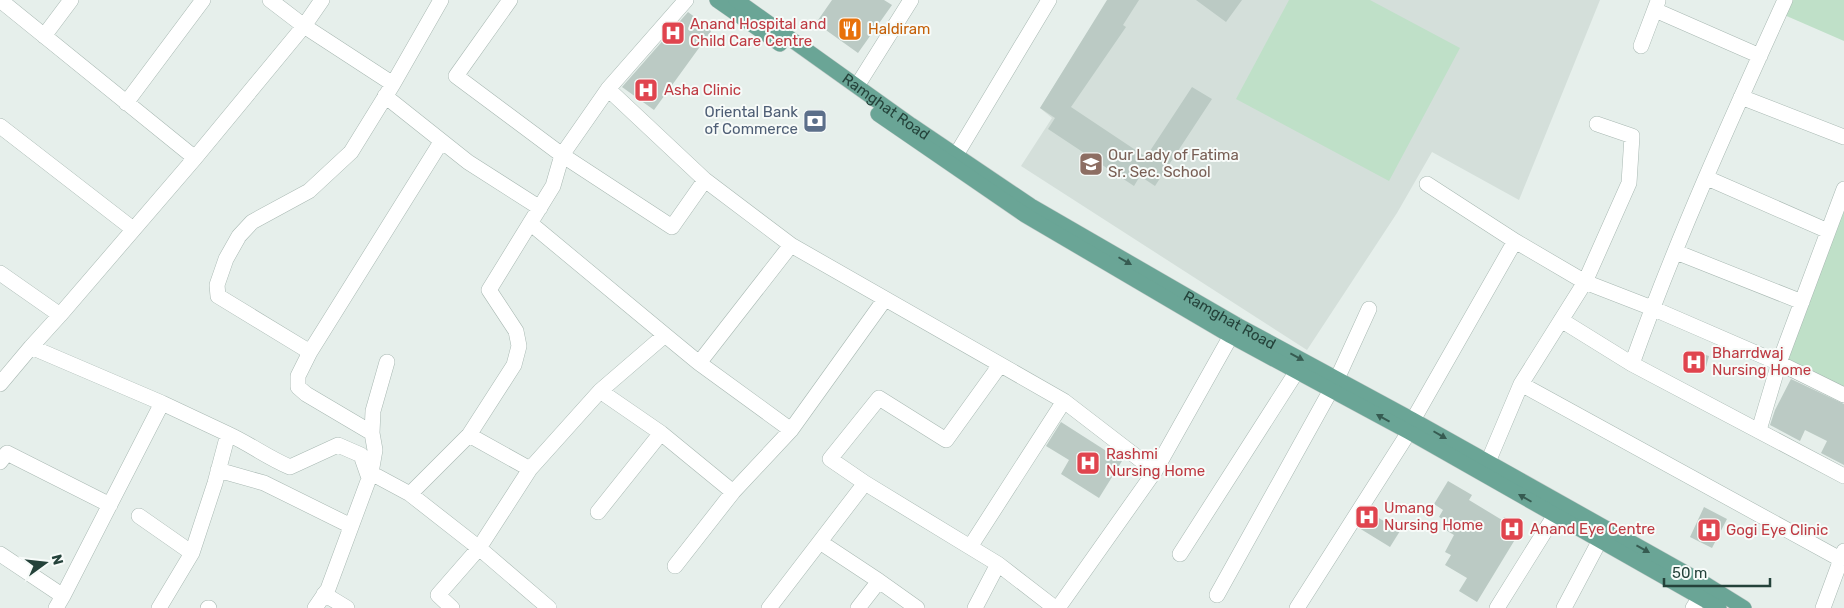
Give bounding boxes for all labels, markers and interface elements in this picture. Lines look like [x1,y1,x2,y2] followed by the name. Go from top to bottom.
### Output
[690,15,826,50] place label: Anand Hospital and Child Care Centre
[837,16,863,42] restaurant icon: Haldiram
[660,20,686,46] hospital icon: Anand Hospital and Child Care Centre
[868,20,930,38] place label: Haldiram
[839,70,933,144] street label: Ramghat Road
[633,77,659,103] hospital icon: Asha Clinic
[664,81,741,99] place label: Asha Clinic
[704,103,798,138] place label: Oriental Bank of Commerce
[802,108,828,134] bank icon: Oriental Bank of Commerce
[1108,146,1239,181] place label: Our Lady of Fatima Sr. Sec. School
[1078,151,1104,177] school or university icon: Our Lady of Fatima Sr. Sec. School
[1118,256,1132,265] one-way arrow
[1180,287,1279,353] street label: Ramghat Road
[1712,344,1811,379] place label: Bharrdwaj Nursing Home
[1681,349,1707,375] hospital icon: Bharrdwaj Nursing Home
[1290,353,1304,361] one-way arrow
[1376,414,1390,422] one-way arrow
[1433,431,1446,440] one-way arrow
[1106,445,1205,480] place label: Rashmi Nursing Home
[1075,450,1101,476] hospital icon: Rashmi Nursing Home
[1517,494,1532,502] one-way arrow
[1384,499,1483,534] place label: Umang Nursing Home
[1354,504,1380,530] hospital icon: Umang Nursing Home
[1499,516,1525,542] hospital icon: Anand Eye Centre
[1696,517,1722,543] hospital icon: Gogi Eye Clinic
[1530,520,1655,538] place label: Anand Eye Centre
[1726,521,1828,539] place label: Gogi Eye Clinic
[20,538,70,588] north arrow
[1635,545,1650,553] one-way arrow
[48,553,67,567] text: N
[1664,556,1770,588] scale bar
[1672,564,1707,582] text: 50 m

